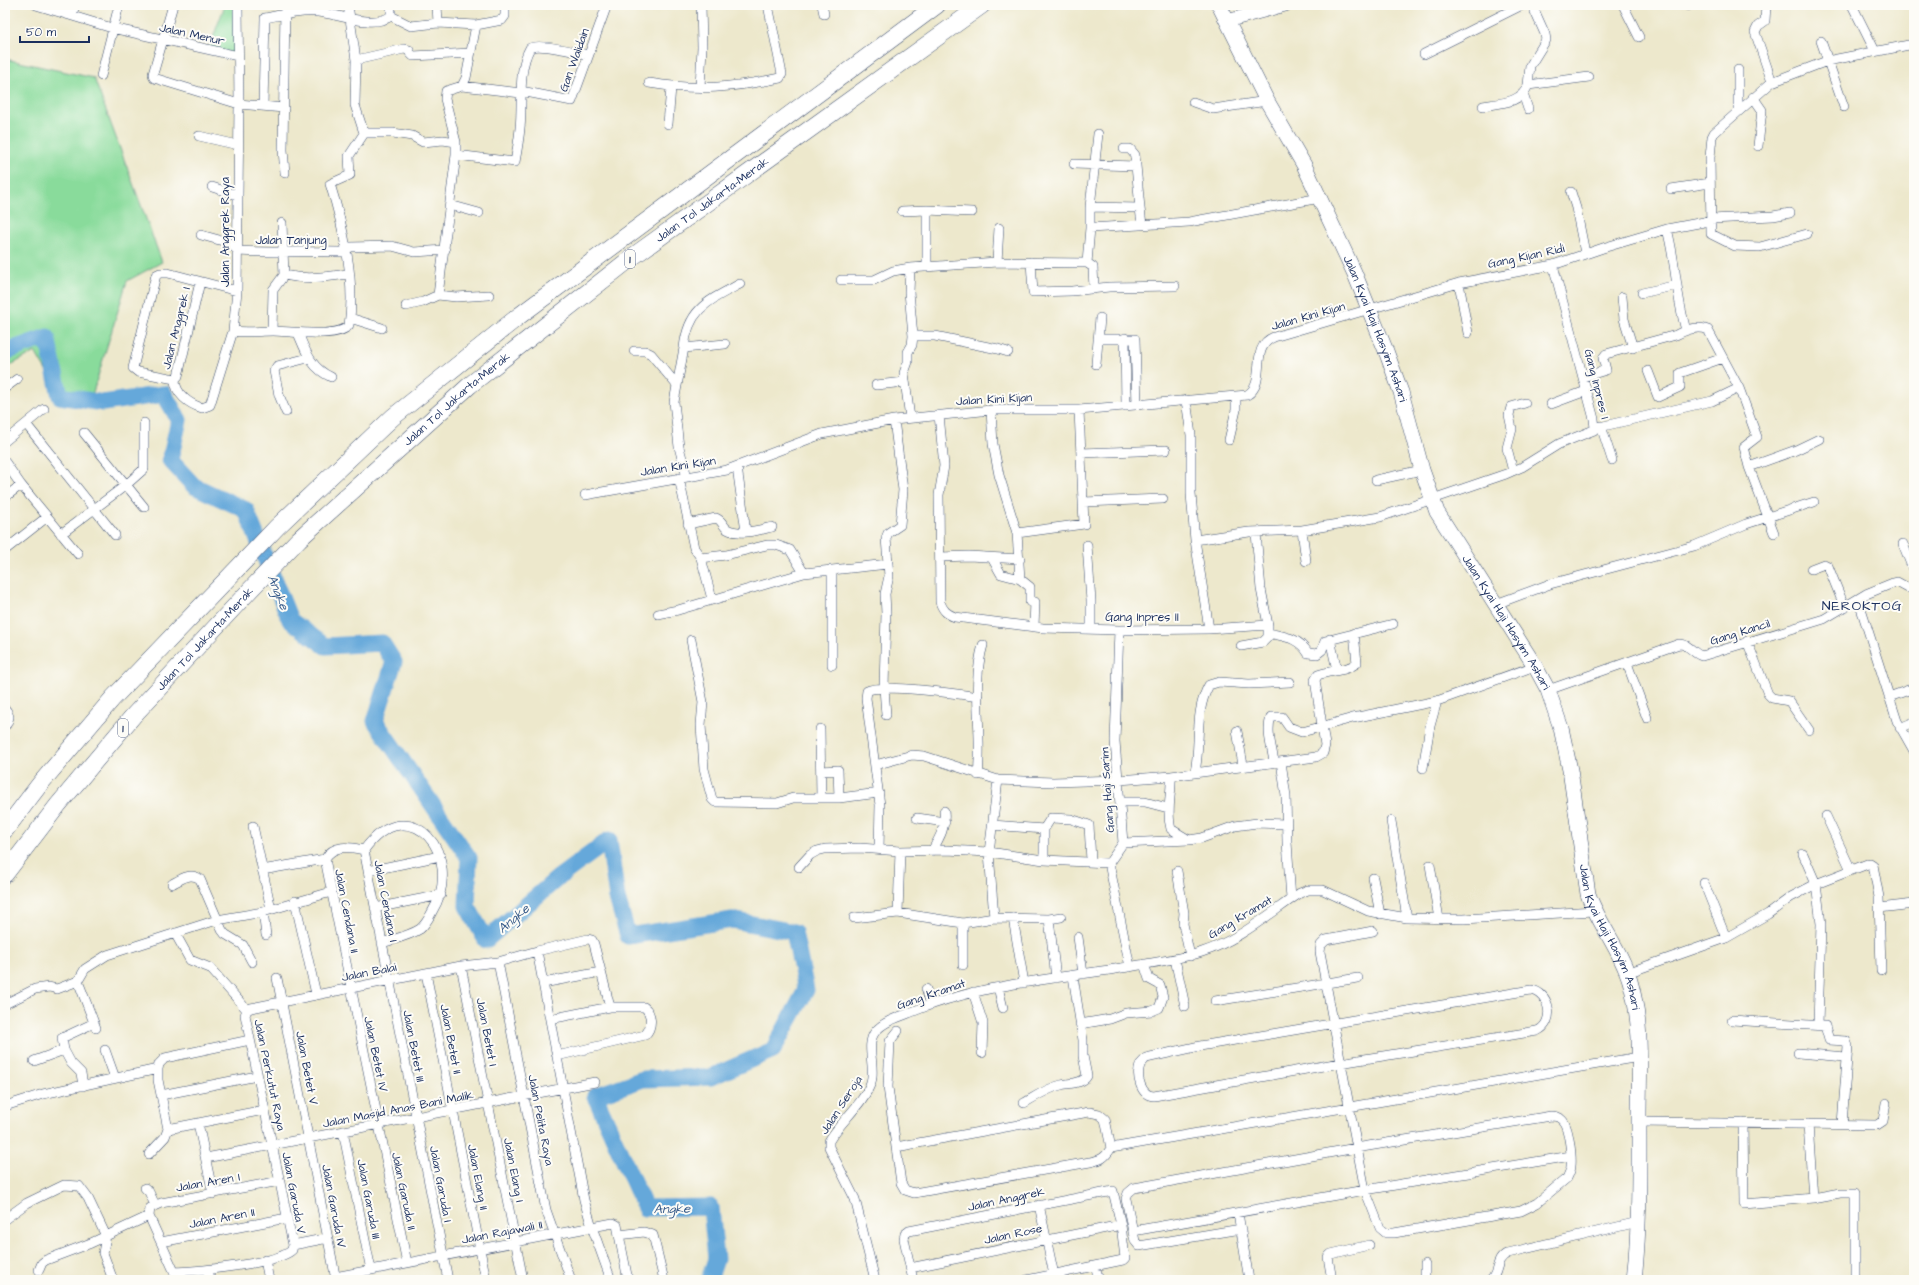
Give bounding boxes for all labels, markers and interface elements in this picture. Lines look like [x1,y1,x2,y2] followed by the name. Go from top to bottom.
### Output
[20,18,89,44] scale bar
[158,19,227,50] street label: Jalan Menur
[26,24,57,41] text: 50 m
[555,26,594,94] street label: Gan Walidain
[652,153,773,247] street label: Jalan Tol Jakarta–Merak
[217,177,235,287] street label: Jalan Anggrek Raya
[255,232,327,250] street label: Jalan Tanjung
[1486,240,1566,274] street label: Gang Kijan Ridi
[625,250,635,268] road number: 1
[1338,253,1411,404] street label: Jalan Kyai Haji Hasyim Ashari
[158,285,196,371] street label: Jalan Anggrek I
[1269,298,1347,335] street label: Jalan Kini Kijan
[1579,347,1613,421] street label: Gang Inpres I
[400,348,514,450] street label: Jalan Tol Jakarta–Merak
[955,389,1033,410] street label: Jalan Kini Kijan
[639,452,717,481] street label: Jalan Kini Kijan
[1457,552,1554,693] street label: Jalan Kyai Haji Hasyim Ashari
[262,572,294,614] water label: Angke
[153,583,258,695] street label: Jalan Tol Jakarta–Merak
[1822,596,1902,616] district label: NEROKTOG
[1105,609,1179,627] street label: Gang Inpres II
[1708,615,1773,651] street label: Gang Kancil
[118,719,128,737] road number: 1
[1096,746,1120,833] street label: Gang Haji Sarim
[369,859,402,944] street label: Jalan Cendana I
[1575,863,1644,1011] street label: Jalan Kyai Haji Hasyim Ashari
[330,868,363,955] street label: Jalan Cendana II
[1205,892,1276,944] street label: Gang Kramat
[494,899,535,938] water label: Angke
[340,959,398,986] street label: Jalan Balai
[894,975,968,1015] street label: Gang Kramat
[472,997,501,1068] street label: Jalan Betet I
[435,1003,466,1076] street label: Jalan Betet II
[398,1009,429,1084] street label: Jalan Betet III
[359,1015,392,1094] street label: Jalan Betet IV
[248,1018,290,1133] street label: Jalan Perkutut Raya
[291,1030,322,1107] street label: Jalan Betet V
[522,1073,558,1167] street label: Jalan Pelita Raya
[816,1073,867,1138] street label: Jalan Seroja
[321,1086,476,1132] street label: Jalan Masjid Anas Bani Malik
[498,1136,528,1204] street label: Jalan Elang I
[462,1143,492,1212] street label: Jalan Elang II
[425,1145,456,1224] street label: Jalan Garuda I
[277,1151,310,1236] street label: Jalan Garuda V
[387,1151,420,1232] street label: Jalan Garuda II
[352,1158,385,1241] street label: Jalan Garuda III
[317,1163,350,1250] street label: Jalan Garuda IV
[175,1168,242,1196] street label: Jalan Aren I
[966,1183,1047,1217] street label: Jalan Anggrek
[654,1200,691,1219] water label: Angke
[188,1204,257,1233] street label: Jalan Aren II
[460,1216,544,1249] street label: Jalan Rajawali II
[982,1220,1044,1249] street label: Jalan Rose

